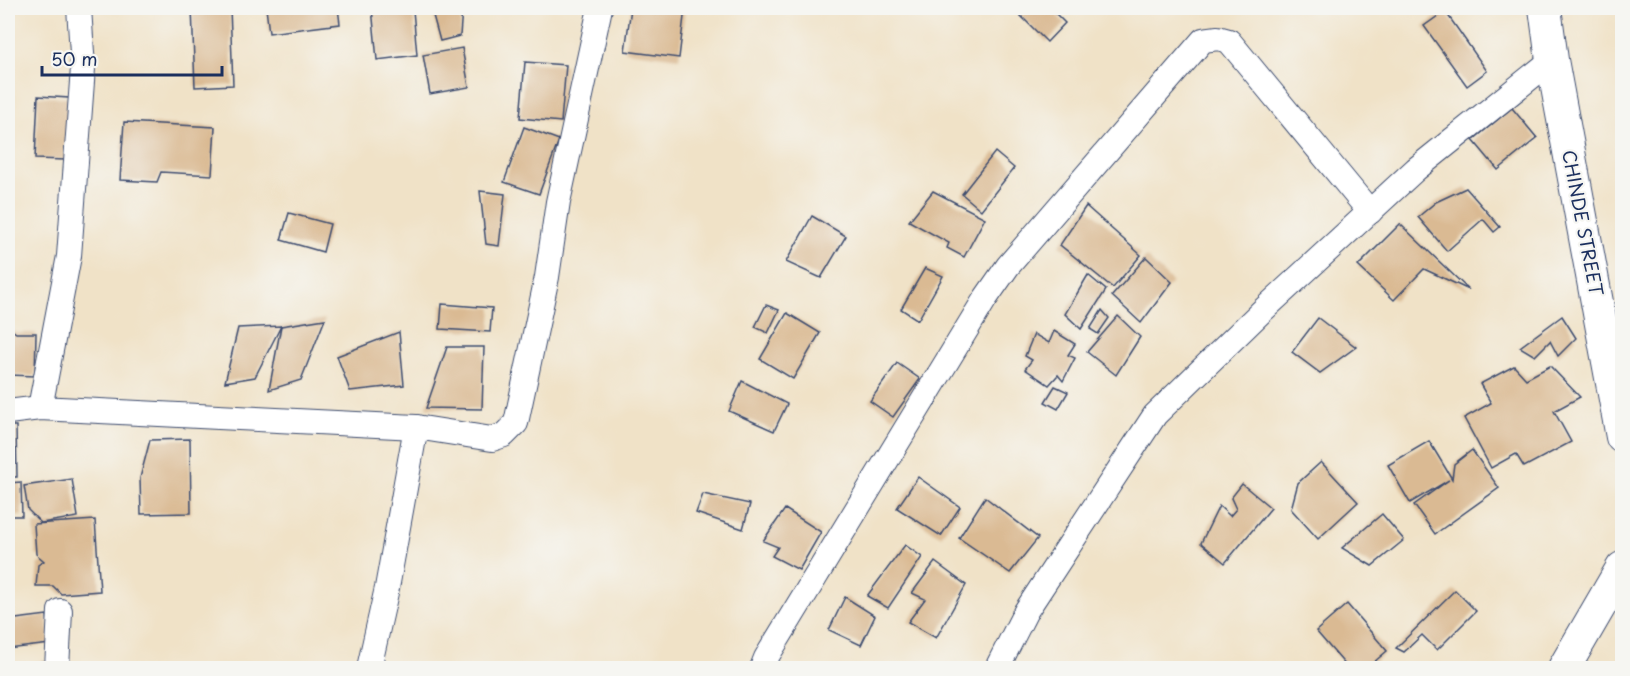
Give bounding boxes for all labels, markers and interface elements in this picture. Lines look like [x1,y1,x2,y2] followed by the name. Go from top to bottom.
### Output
[42,39,222,77] scale bar
[51,45,98,72] text: 50 m
[1556,148,1611,299] street label: CHINDE STREET

